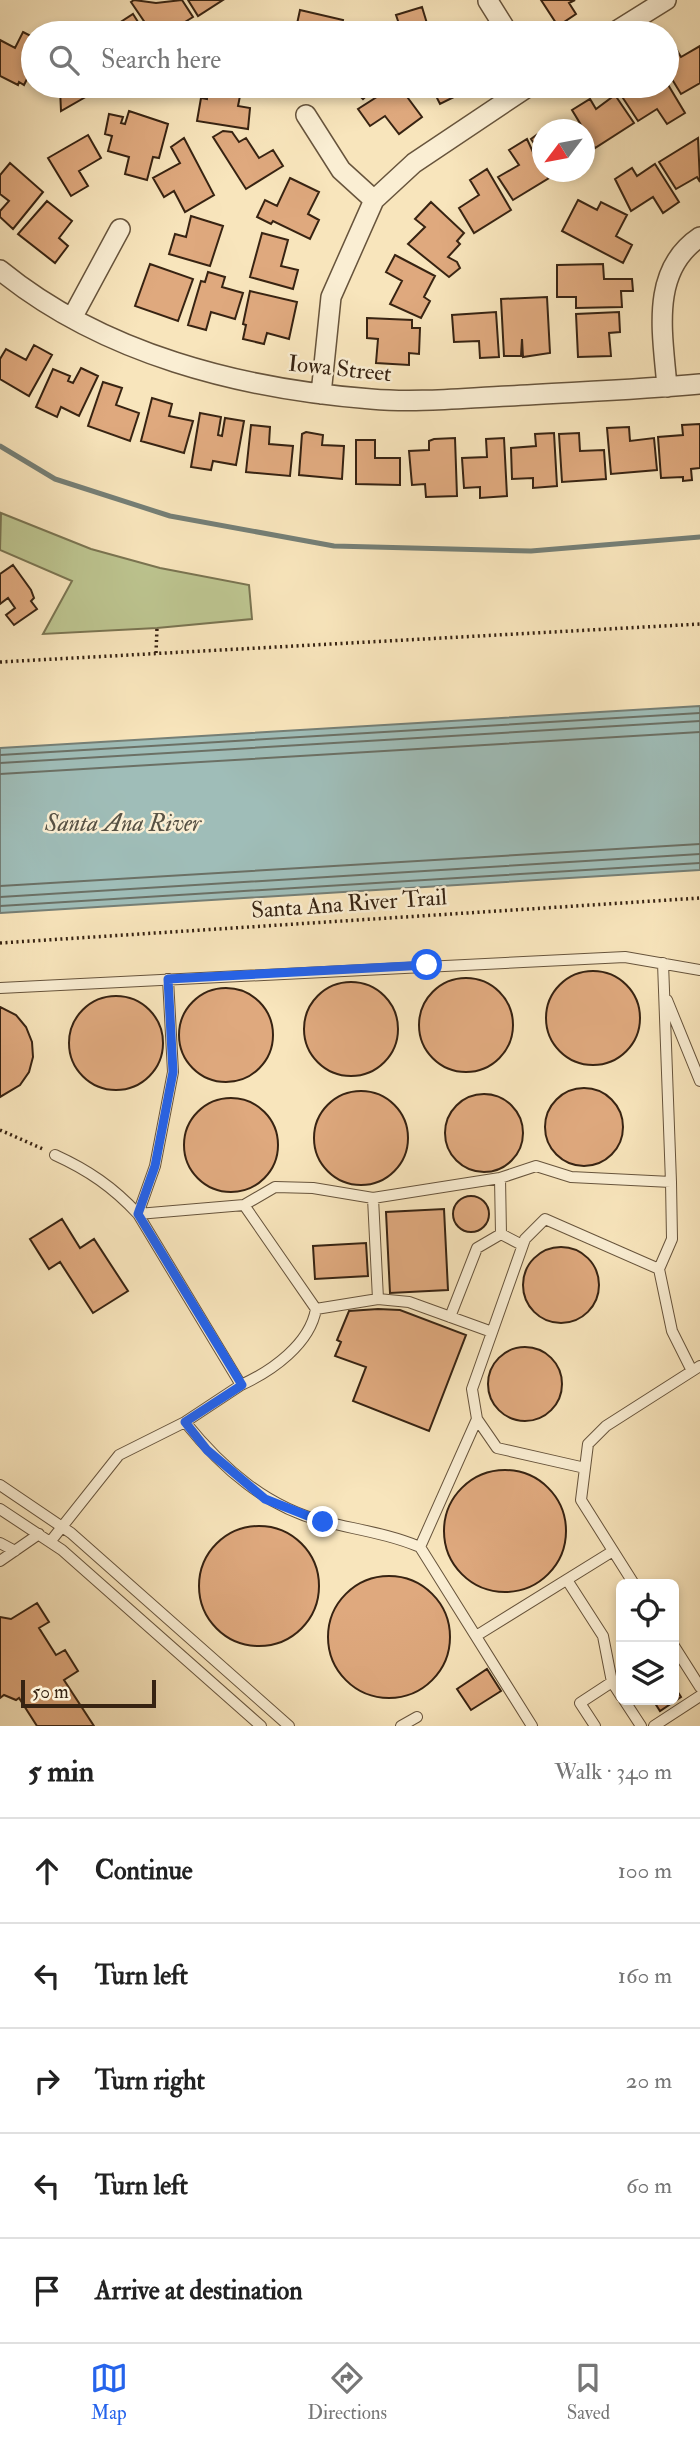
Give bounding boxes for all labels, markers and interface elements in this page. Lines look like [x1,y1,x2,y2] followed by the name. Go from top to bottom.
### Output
[21,21,679,98] search box
[45,41,83,79] icon: search
[101,44,221,76] text: Search here
[532,119,595,182] north arrow
[287,349,393,388] street label: Iowa Street
[44,808,202,839] water label: Santa Ana River
[250,882,448,925] street label: Santa Ana River Trail
[411,949,442,980] route start
[307,1506,338,1537] route end
[616,1579,679,1705] map controls
[616,1579,679,1642] button: locate
[616,1642,679,1705] button: layers
[21,1677,156,1709] scale bar
[32,1680,69,1704] text: 50 m
[28,1753,94,1790] text: 5 min
[554,1757,672,1786] text: Walk · 340 m
[28,1852,66,1890] icon: ahead
[95,1855,193,1887] text: Continue
[618,1856,672,1885] text: 100 m
[28,1957,66,1995] icon: left
[95,1960,188,1992] text: Turn left
[618,1961,672,1990] text: 160 m
[28,2062,66,2100] icon: right
[95,2065,205,2097] text: Turn right
[626,2066,672,2095] text: 20 m
[28,2167,66,2205] icon: left
[95,2170,188,2202] text: Turn left
[626,2171,672,2200] text: 60 m
[28,2272,66,2310] icon: arrive
[95,2275,303,2307] text: Arrive at destination
[90,2359,128,2425] tab: Map
[307,2359,387,2425] tab: Directions
[567,2359,610,2425] tab: Saved

